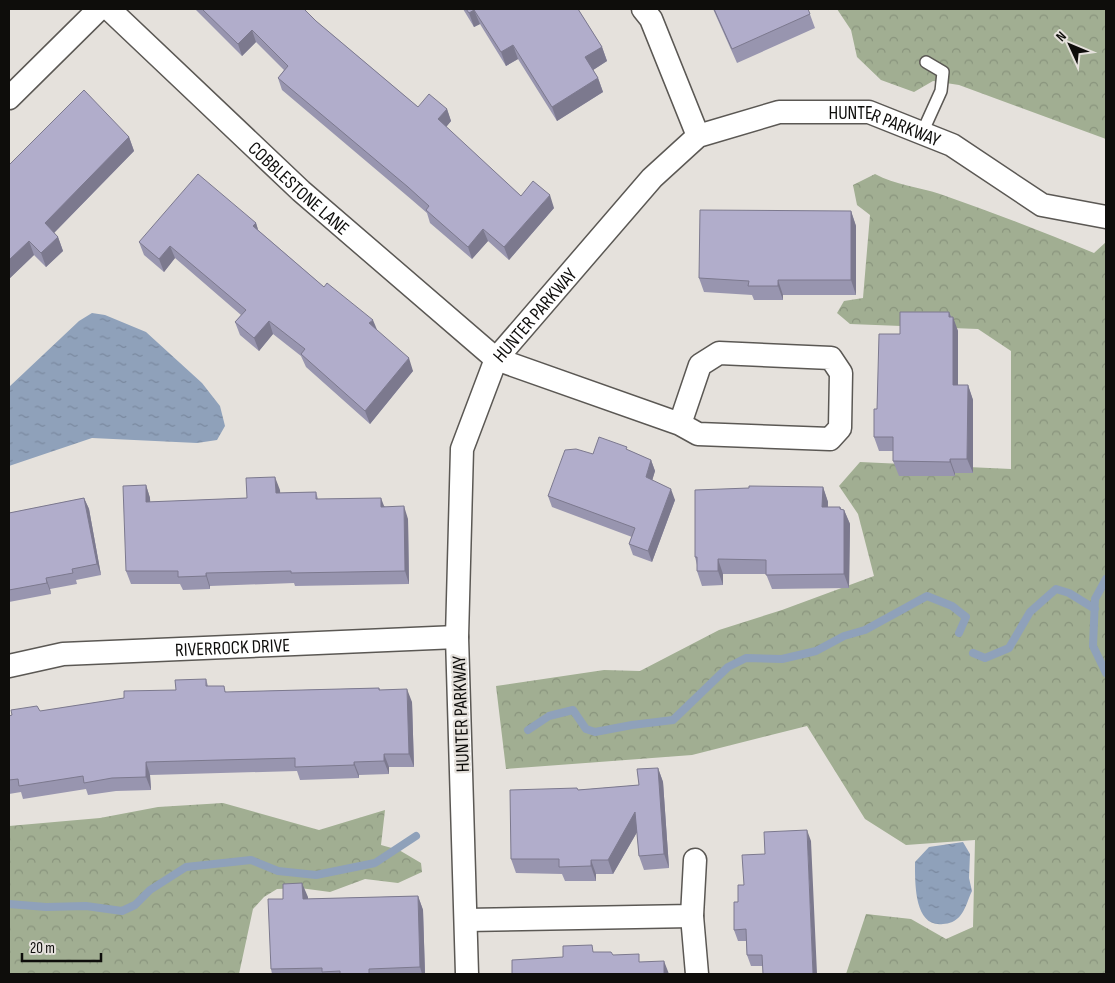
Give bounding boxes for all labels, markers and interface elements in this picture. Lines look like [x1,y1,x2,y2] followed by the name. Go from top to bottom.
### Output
[1045,20,1095,70] north arrow
[1052,28,1070,45] text: N
[828,102,944,152] street label: HUNTER PARKWAY
[243,137,354,240] street label: COBBLESTONE LANE
[489,264,582,367] street label: HUNTER PARKWAY
[175,634,291,662] street label: RIVERROCK DRIVE
[448,655,475,773] street label: HUNTER PARKWAY
[22,930,101,962] scale bar
[30,939,55,958] text: 20 m

